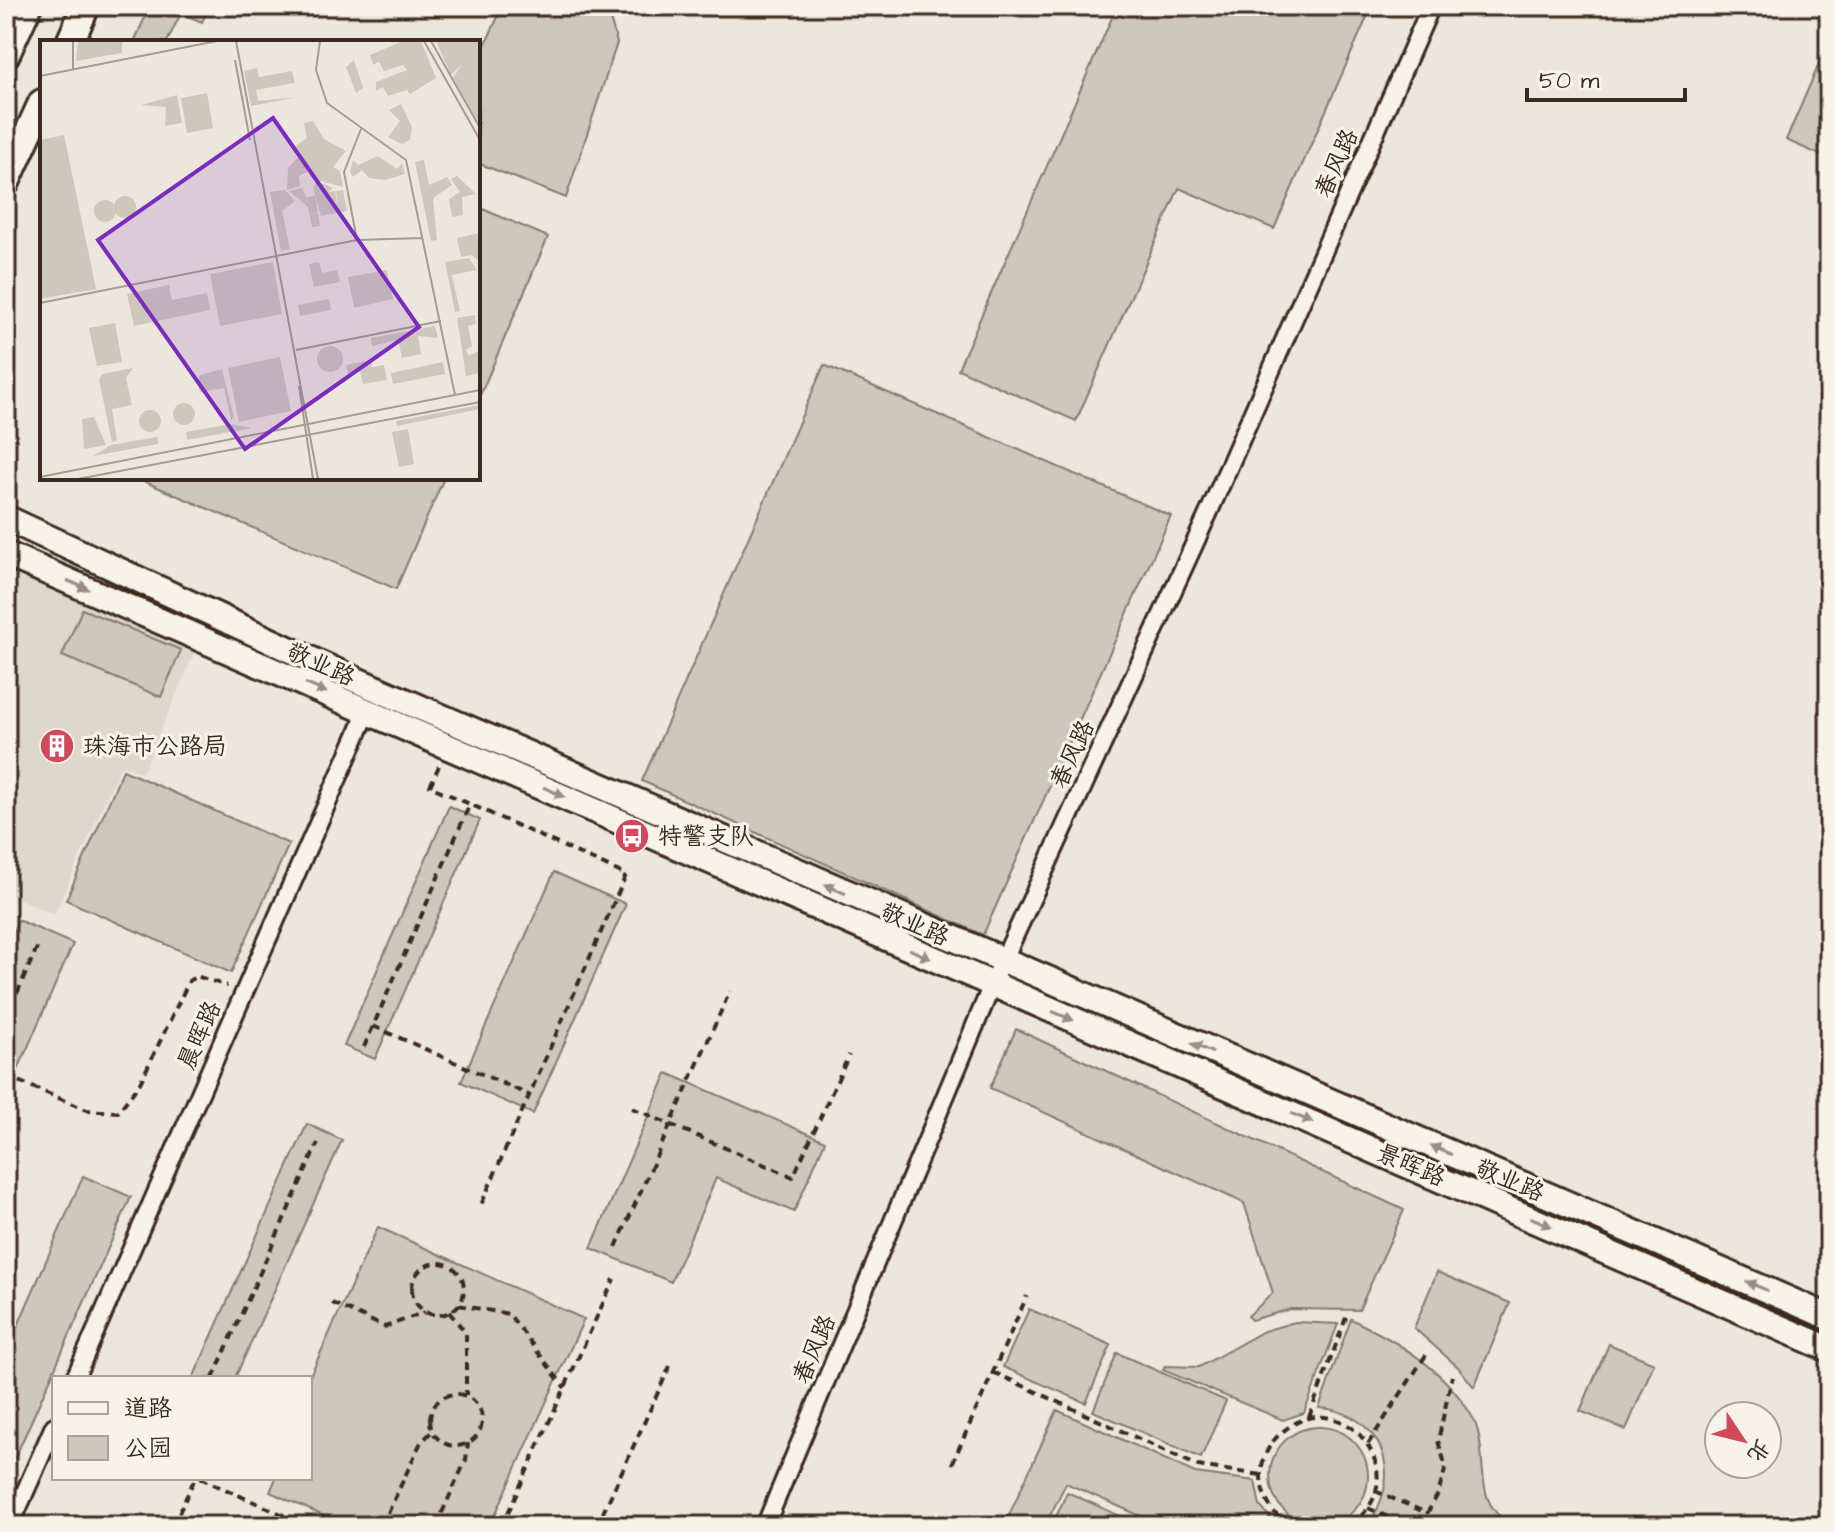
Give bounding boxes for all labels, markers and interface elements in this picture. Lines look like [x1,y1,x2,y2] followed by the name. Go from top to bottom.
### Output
[40,40,480,480] inset map
[1527,52,1685,102] scale bar
[1539,64,1600,98] text: 50 m
[1307,124,1367,203] street label: 春风路
[66,578,89,591] one-way arrow
[281,635,360,695] street label: 敬业路
[304,682,328,695] one-way arrow
[1042,715,1104,794] street label: 春风路
[38,727,76,765] building icon: 珠海市公路局
[83,730,227,764] place label: 珠海市公路局
[543,786,566,799] one-way arrow
[613,817,651,855] bus stop icon: 特警支队
[658,820,754,854] place label: 特警支队
[823,883,847,896] one-way arrow
[875,895,954,955] street label: 敬业路
[909,947,932,960] one-way arrow
[170,996,230,1075] street label: 晨晖路
[1051,1009,1075,1022] one-way arrow
[1190,1041,1214,1054] one-way arrow
[1290,1111,1314,1125] one-way arrow
[1371,1136,1450,1196] street label: 景晖路
[1429,1144,1453,1157] one-way arrow
[1470,1151,1549,1211] street label: 敬业路
[1529,1215,1552,1228] one-way arrow
[1745,1279,1769,1293] one-way arrow
[785,1310,845,1389] street label: 春风路
[52,1376,312,1480] legend
[124,1392,172,1426] text: 道路
[1703,1400,1783,1480] north arrow
[124,1432,172,1466] text: 公园
[1739,1433,1777,1469] text: 北

